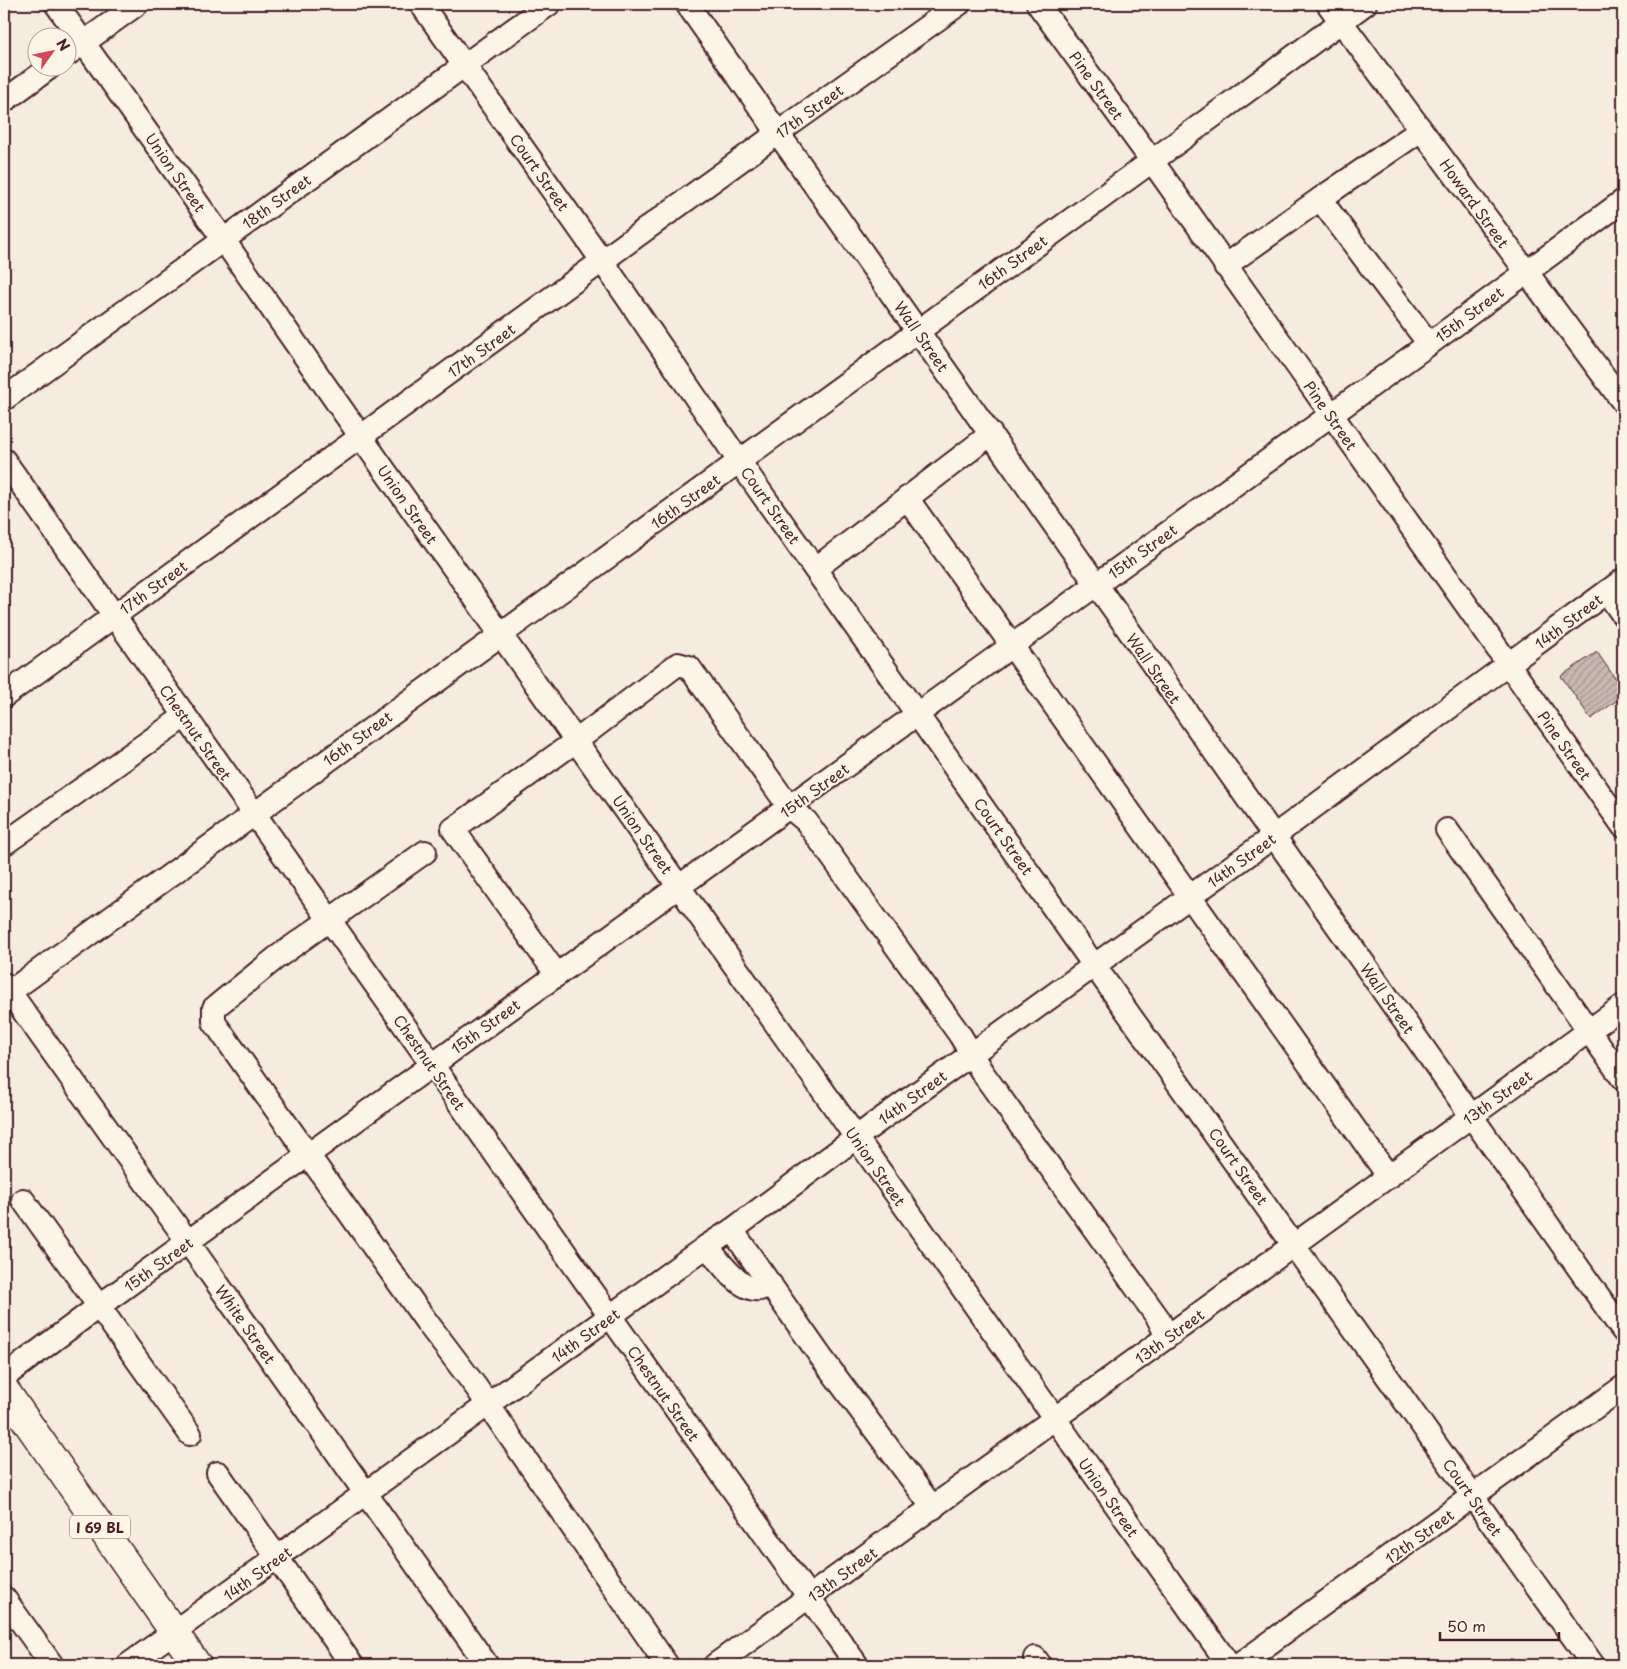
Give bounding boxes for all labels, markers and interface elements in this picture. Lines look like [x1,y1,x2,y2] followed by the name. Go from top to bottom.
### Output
[28,28,78,78] north arrow
[51,34,75,55] text: N
[1064,46,1130,124] street label: Pine Street
[770,78,848,144] street label: 17th Street
[140,128,212,216] street label: Union Street
[505,128,575,216] street label: Court Street
[1435,154,1515,252] street label: Howard Street
[237,168,315,234] street label: 18th Street
[972,229,1052,295] street label: 16th Street
[1430,281,1508,347] street label: 15th Street
[889,296,955,376] street label: Wall Street
[442,317,520,383] street label: 17th Street
[1299,376,1363,454] street label: Pine Street
[372,460,444,548] street label: Union Street
[736,461,806,549] street label: Court Street
[645,468,725,534] street label: 16th Street
[1103,518,1181,584] street label: 15th Street
[114,554,192,620] street label: 17th Street
[1529,588,1607,654] street label: 14th Street
[1121,628,1187,708] street label: Wall Street
[154,679,238,785] street label: Chestnut Street
[317,705,397,771] street label: 16th Street
[1533,706,1597,784] street label: Pine Street
[775,757,853,823] street label: 15th Street
[607,790,679,878] street label: Union Street
[969,792,1039,880] street label: Court Street
[1202,827,1280,893] street label: 14th Street
[1355,958,1421,1038] street label: Wall Street
[446,993,524,1059] street label: 15th Street
[388,1009,472,1115] street label: Chestnut Street
[873,1064,951,1130] street label: 14th Street
[1457,1064,1537,1130] street label: 13th Street
[840,1122,912,1210] street label: Union Street
[1204,1122,1274,1210] street label: Court Street
[119,1231,197,1297] street label: 15th Street
[210,1280,282,1368] street label: White Street
[546,1302,624,1368] street label: 14th Street
[1129,1303,1209,1369] street label: 13th Street
[622,1340,706,1446] street label: Chestnut Street
[1073,1453,1145,1541] street label: Union Street
[1438,1453,1508,1541] street label: Court Street
[1380,1503,1458,1569] street label: 12th Street
[70,1515,130,1538] road number: I 69 BL
[218,1540,296,1606] street label: 14th Street
[802,1541,882,1607] street label: 13th Street
[1440,1609,1558,1641] scale bar
[1447,1614,1486,1637] text: 50 m

